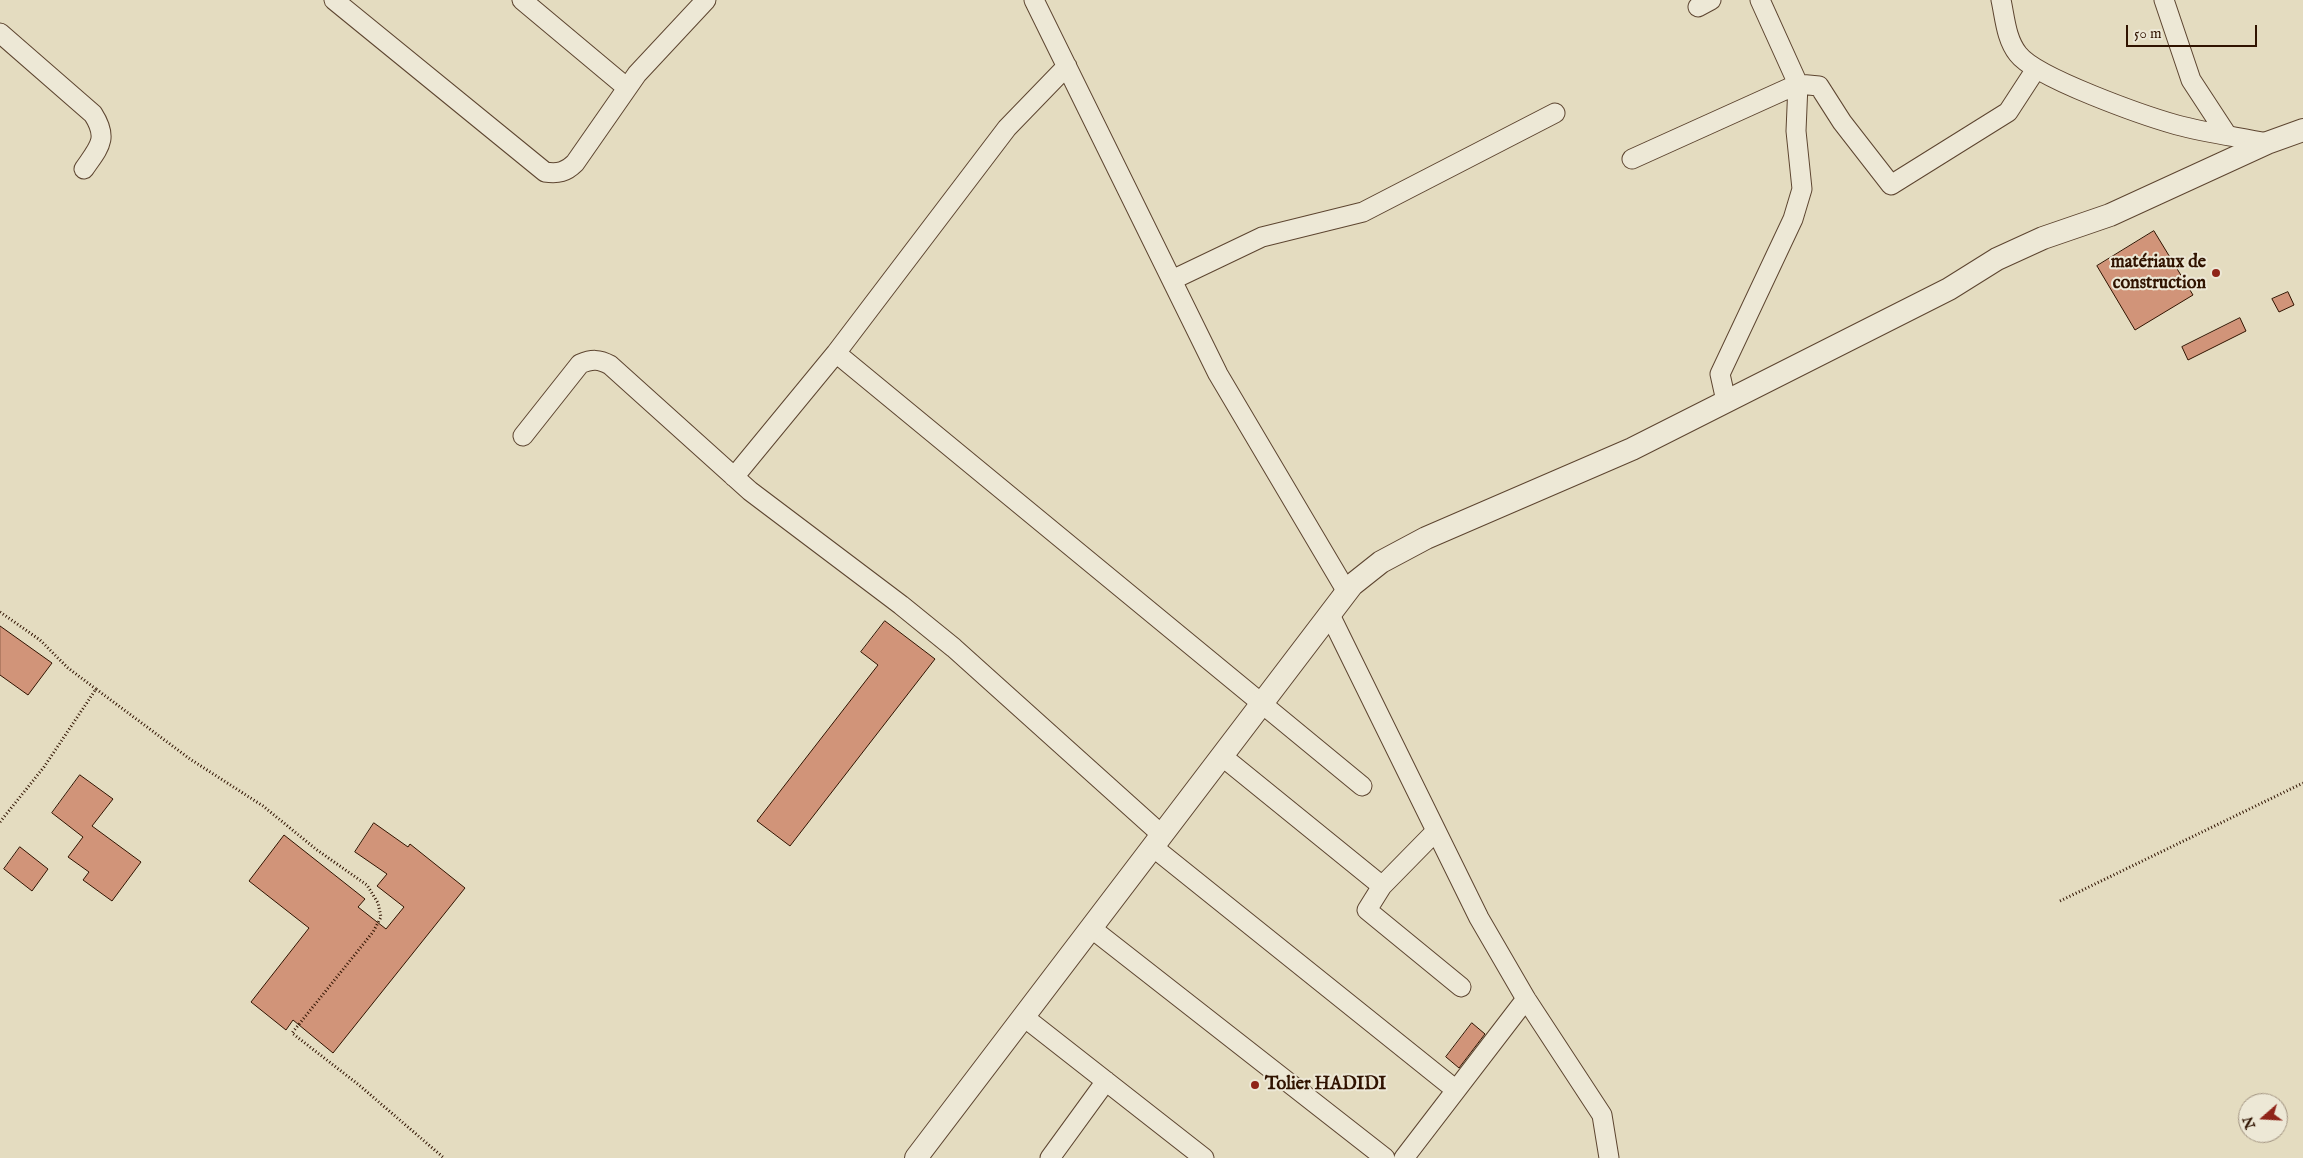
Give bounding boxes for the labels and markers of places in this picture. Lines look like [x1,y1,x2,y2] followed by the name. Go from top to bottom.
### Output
[2111,252,2206,294] place label: matériaux de construction
[2210,267,2222,279] marker: matériaux de construction
[1265,1074,1386,1096] place label: Tolier HADIDI
[1249,1079,1261,1091] marker: Tolier HADIDI

